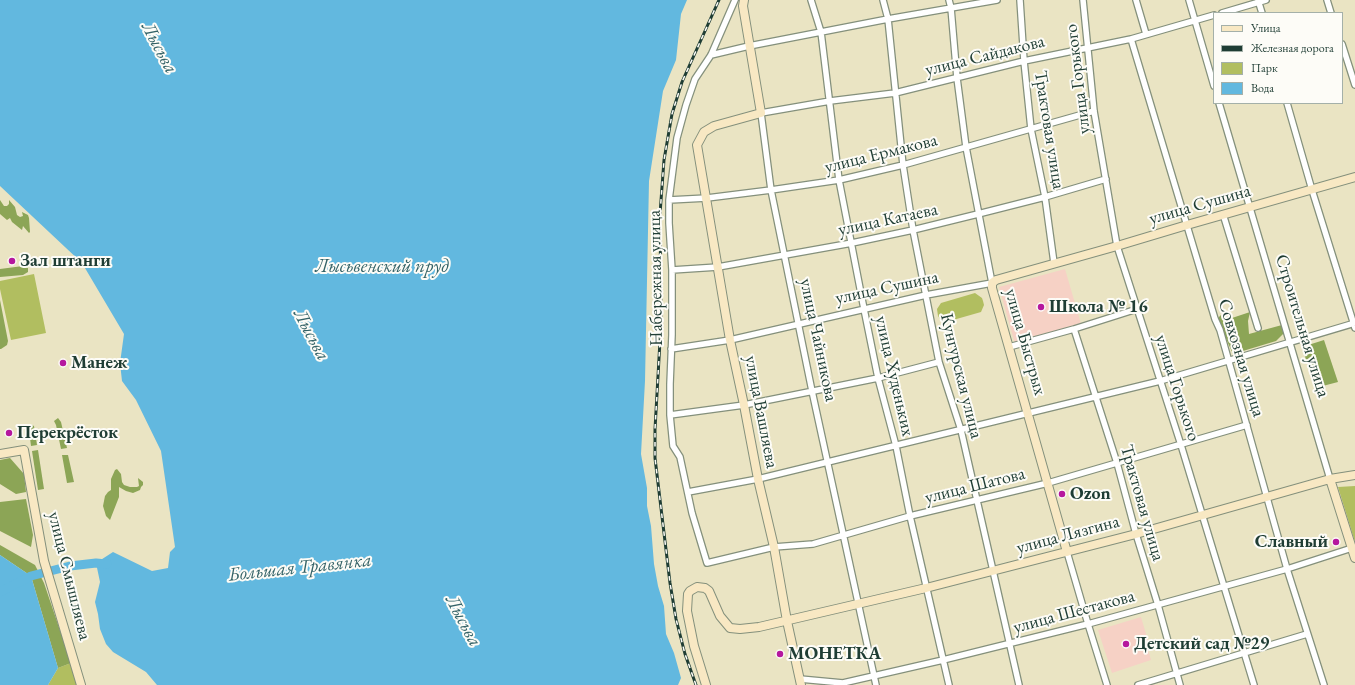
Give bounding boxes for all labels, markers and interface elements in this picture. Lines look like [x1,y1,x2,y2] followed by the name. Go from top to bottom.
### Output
[1213,12,1343,104] legend
[136,18,182,78] water label: Лысьва
[1251,20,1281,36] text: Улица
[1061,23,1095,135] street label: улица Горького
[923,31,1047,81] street label: улица Сайдакова
[1251,40,1334,56] text: Железная дорога
[1251,60,1278,76] text: Парк
[1029,69,1069,191] street label: Трактовая улица
[1251,80,1274,96] text: Вода
[822,130,940,178] street label: улица Ермакова
[1147,180,1253,230] street label: улица Сушина
[836,199,940,241] street label: улица Катаева
[644,210,668,346] street label: Набережная улица
[20,250,111,272] place label: Зал штанги
[1270,252,1334,400] street label: Строительная улица
[7,256,17,266] marker: Зал штанги
[315,256,449,278] water label: Лысьвенский пруд
[833,267,941,309] street label: улица Сушина
[794,276,842,404] street label: улица Чайникова
[999,286,1051,398] street label: улица Быстрых
[1049,296,1148,318] place label: Школа № 16
[1213,296,1269,420] street label: Совхозная улица
[1036,302,1046,312] marker: Школа № 16
[288,305,334,365] water label: Лысьва
[935,311,987,441] street label: Кунгурская улица
[870,314,918,438] street label: улица Худеньких
[1150,332,1204,444] street label: улица Горького
[71,352,127,374] place label: Манеж
[739,354,783,470] street label: улица Вашляева
[58,358,68,368] marker: Манеж
[17,422,118,444] place label: Перекрёсток
[4,428,14,438] marker: Перекрёсток
[1115,442,1169,564] street label: Трактовая улица
[923,463,1027,509] street label: улица Шатова
[1070,483,1111,505] place label: Ozon
[1057,489,1067,499] marker: Ozon
[43,510,95,642] street label: улица Смышляева
[1014,511,1122,559] street label: улица Лязгина
[1255,531,1328,553] place label: Славный
[1331,537,1341,547] marker: Славный
[227,549,373,587] water label: Большая Травянка
[1011,585,1137,639] street label: улица Шестакова
[440,591,486,651] water label: Лысьва
[1134,633,1269,655] place label: Детский сад №29
[1121,639,1131,649] marker: Детский сад №29
[788,643,881,665] place label: МОНЕТКА
[775,649,785,659] marker: МОНЕТКА

